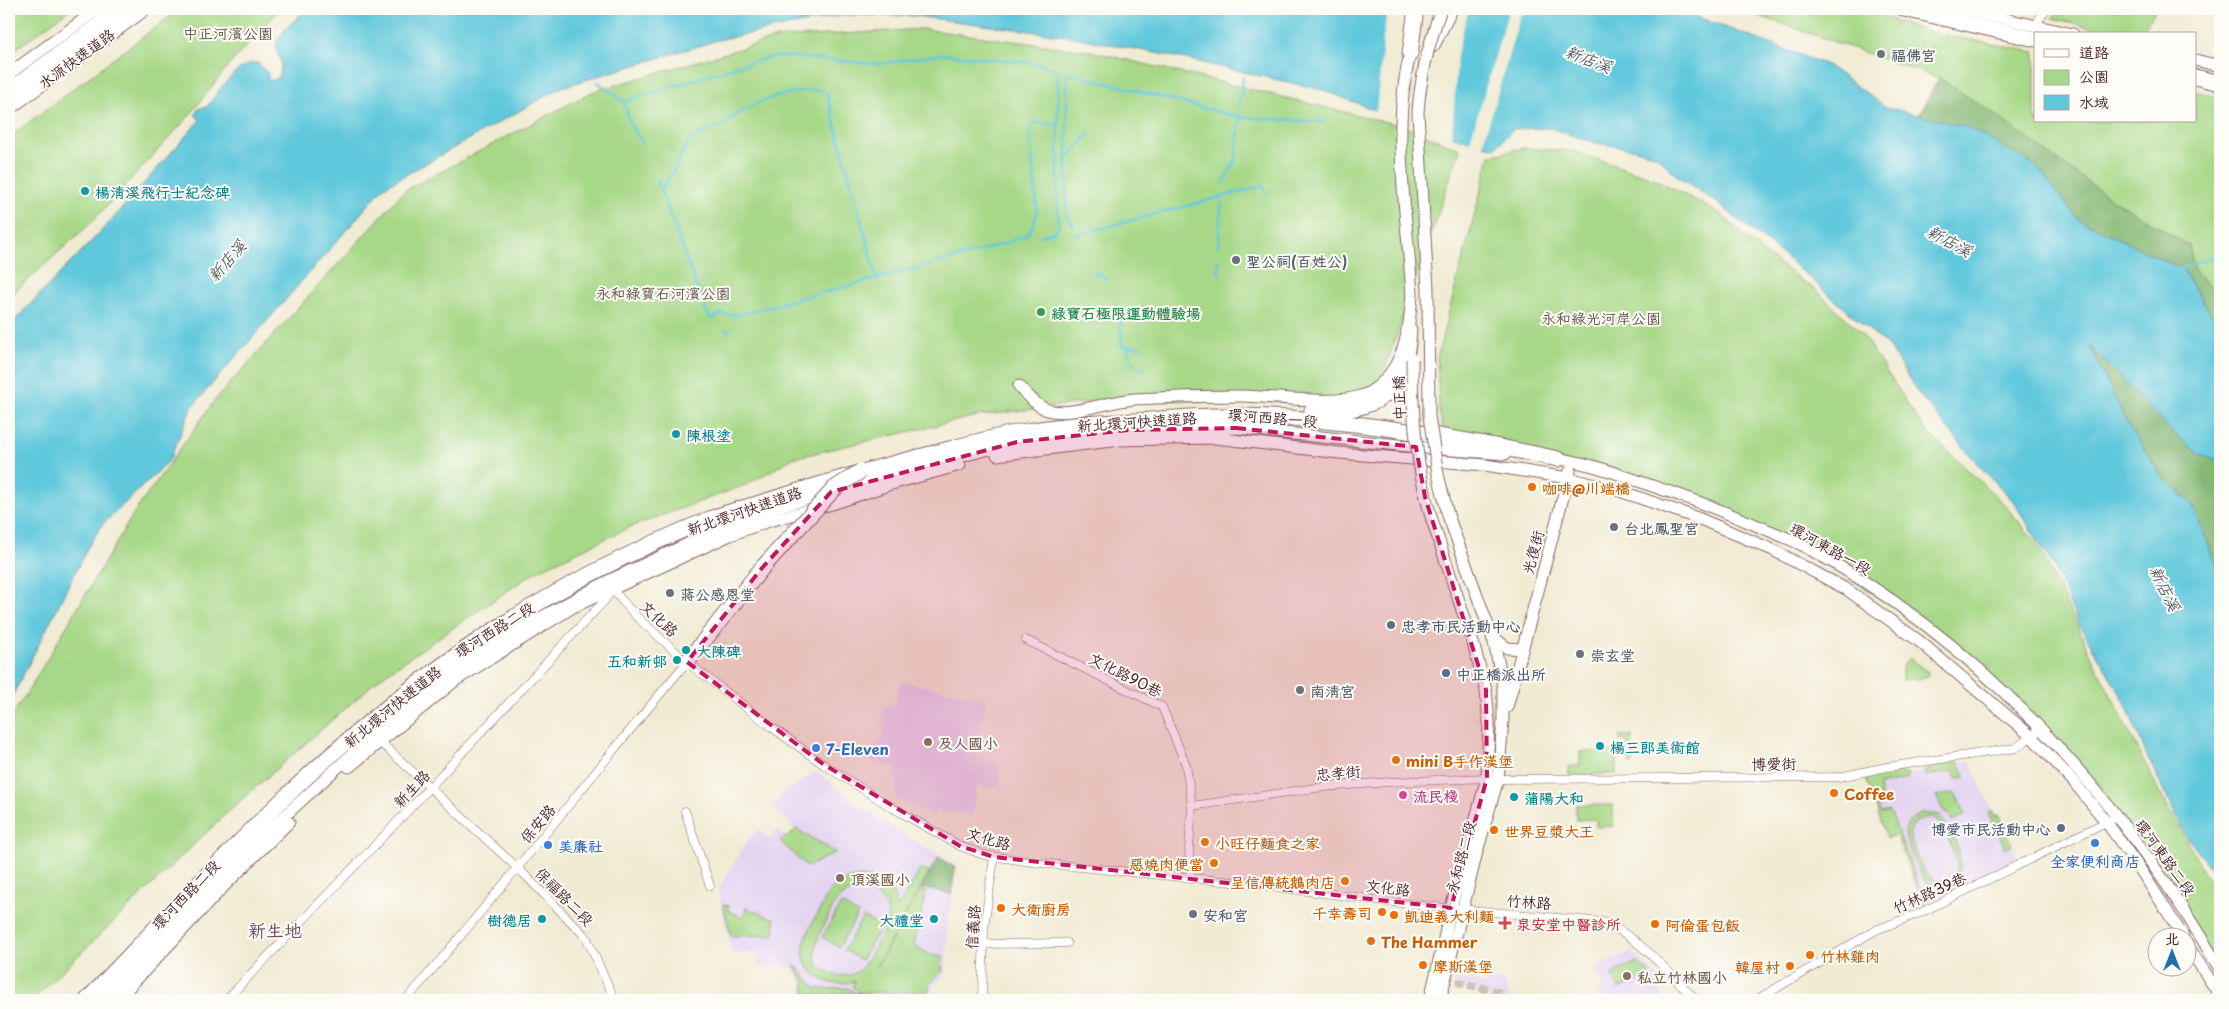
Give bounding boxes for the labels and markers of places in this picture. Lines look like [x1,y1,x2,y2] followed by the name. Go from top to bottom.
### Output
[1891,43,1936,66] place label: 福佛宮
[1875,48,1887,60] marker: 福佛宮
[95,180,230,203] place label: 楊清溪飛行士紀念碑
[79,185,91,197] marker: 楊清溪飛行士紀念碑
[1246,249,1347,272] place label: 聖公祠(百姓公)
[1230,254,1242,266] marker: 聖公祠(百姓公)
[1051,301,1201,324] place label: 綠寶石極限運動體驗場
[1035,306,1047,318] marker: 綠寶石極限運動體驗場
[686,423,731,446] place label: 陳根塗
[670,428,682,440] marker: 陳根塗
[1542,476,1630,499] place label: 咖啡@川端橋
[1526,481,1538,493] marker: 咖啡@川端橋
[1624,516,1699,539] place label: 台北鳳聖宮
[1608,521,1620,533] marker: 台北鳳聖宮
[680,582,755,605] place label: 蔣公感恩堂
[664,587,676,599] marker: 蔣公感恩堂
[1401,614,1521,637] place label: 忠孝市民活動中心
[1385,619,1397,631] marker: 忠孝市民活動中心
[696,639,741,662] place label: 大陳碑
[1590,643,1635,666] place label: 崇玄堂
[680,644,692,656] marker: 大陳碑
[1574,648,1586,660] marker: 崇玄堂
[607,649,667,672] place label: 五和新邨
[671,654,683,666] marker: 五和新邨
[1456,662,1546,685] place label: 中正橋派出所
[1440,667,1452,679] marker: 中正橋派出所
[1310,679,1355,702] place label: 南清宮
[1294,684,1306,696] marker: 南清宮
[938,731,998,754] place label: 及人國小
[1610,735,1700,758] place label: 楊三郎美術館
[922,736,934,748] marker: 及人國小
[826,737,889,760] place label: 7-Eleven
[1594,740,1606,752] marker: 楊三郎美術館
[810,742,822,754] marker: 7-Eleven
[1406,749,1513,772] place label: mini B手作漢堡
[1390,754,1402,766] marker: mini B手作漢堡
[1844,782,1895,805] place label: Coffee
[1413,784,1458,807] place label: 流民棧
[1524,786,1584,809] place label: 蒲陽大和
[1828,787,1840,799] marker: Coffee
[1397,789,1409,801] marker: 流民棧
[1508,791,1520,803] marker: 蒲陽大和
[1931,817,2051,840] place label: 博愛市民活動中心
[1504,819,1594,842] place label: 世界豆漿大王
[2055,822,2067,834] marker: 博愛市民活動中心
[1488,824,1500,836] marker: 世界豆漿大王
[1215,831,1320,854] place label: 小旺仔麵食之家
[558,834,603,857] place label: 美廉社
[1199,836,1211,848] marker: 小旺仔麵食之家
[2089,837,2101,849] marker: 全家便利商店
[542,839,554,851] marker: 美廉社
[2050,849,2140,872] place label: 全家便利商店
[1129,852,1204,875] place label: 惡燒肉便當
[1208,857,1220,869] marker: 惡燒肉便當
[850,867,910,890] place label: 頂溪國小
[1230,870,1335,893] place label: 呈信傳統鵝肉店
[834,872,846,884] marker: 頂溪國小
[1339,875,1351,887] marker: 呈信傳統鵝肉店
[1011,897,1071,920] place label: 大衛廚房
[1312,901,1372,924] place label: 千幸壽司
[995,902,1007,914] marker: 大衛廚房
[1203,903,1248,926] place label: 安和宮
[1404,904,1494,927] place label: 凱迪義大利麵
[1376,906,1388,918] marker: 千幸壽司
[487,908,532,931] place label: 樹德居
[879,908,924,931] place label: 大禮堂
[1187,908,1199,920] marker: 安和宮
[1388,909,1400,921] marker: 凱迪義大利麵
[1516,912,1621,935] place label: 泉安堂中醫診所
[536,913,548,925] marker: 樹德居
[928,913,940,925] marker: 大禮堂
[1665,913,1740,936] place label: 阿倫蛋包飯
[1498,916,1512,930] marker: 泉安堂中醫診所
[1649,918,1661,930] marker: 阿倫蛋包飯
[1381,930,1478,953] place label: The Hammer
[1365,935,1377,947] marker: The Hammer
[1820,944,1880,967] place label: 竹林雞肉
[1804,949,1816,961] marker: 竹林雞肉
[1433,954,1493,977] place label: 摩斯漢堡
[1735,955,1780,978] place label: 韓屋村
[1417,959,1429,971] marker: 摩斯漢堡
[1784,960,1796,972] marker: 韓屋村
[1637,965,1727,988] place label: 私立竹林國小
[1621,970,1633,982] marker: 私立竹林國小

